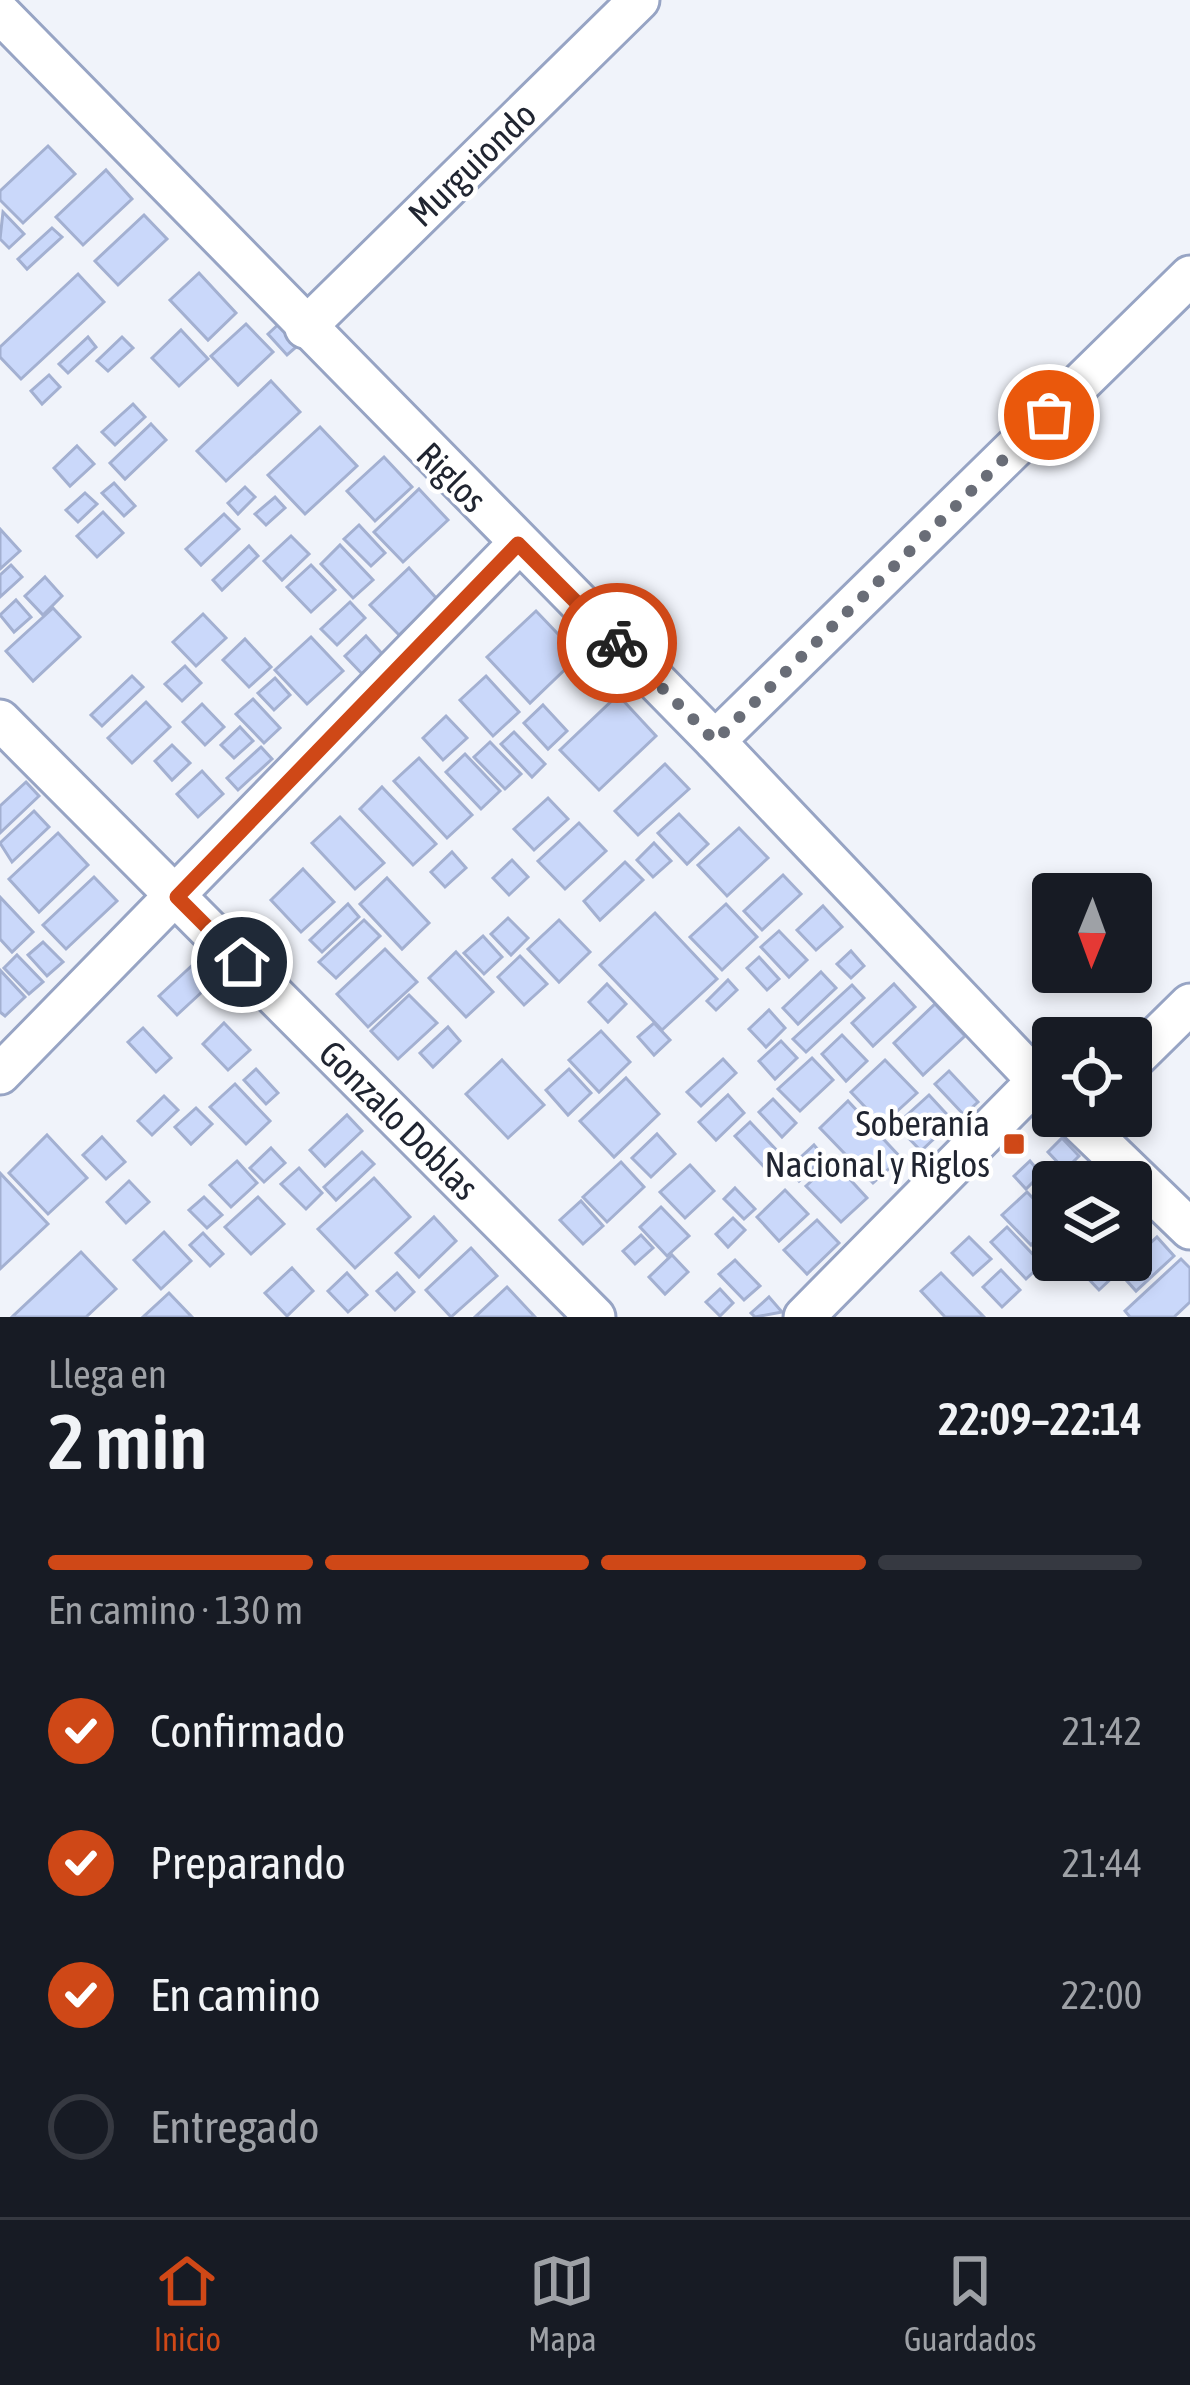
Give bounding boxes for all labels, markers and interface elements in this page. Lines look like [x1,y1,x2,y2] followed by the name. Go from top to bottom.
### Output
[400,93,544,235] street label: Murguiondo
[998,364,1100,466] pin
[1016,382,1082,448] icon: bag
[409,434,495,520] street label: Riglos
[557,583,677,703] courier
[584,610,650,676] icon: bike
[1032,873,1152,993] north arrow
[1032,873,1152,1281] map controls
[191,911,293,1013] pin
[209,929,275,995] icon: home
[1032,1017,1152,1137] button: locate
[311,1032,487,1208] street label: Gonzalo Doblas
[764,1102,990,1185] place label: Soberanía Nacional y Riglos
[1001,1131,1027,1157] marker: Soberanía Nacional y Riglos
[1032,1161,1152,1281] button: layers
[48,1352,167,1396] text: Llega en
[938,1393,1142,1445] text: 22:09–22:14
[48,1396,207,1486] text: 2 min
[48,1588,303,1632] text: En camino · 130 m
[48,1698,114,1764] icon: check
[150,1705,345,1757] text: Confirmado
[1062,1709,1142,1753] text: 21:42
[48,1830,114,1896] icon: check
[150,1837,346,1889] text: Preparando
[1062,1841,1142,1885] text: 21:44
[48,1962,114,2028] icon: check
[150,1969,320,2021] text: En camino
[1061,1973,1142,2017] text: 22:00
[150,2101,320,2153] text: Entregado
[154,2248,221,2358] tab: Inicio
[528,2248,597,2358] tab: Mapa
[904,2248,1036,2358] tab: Guardados

